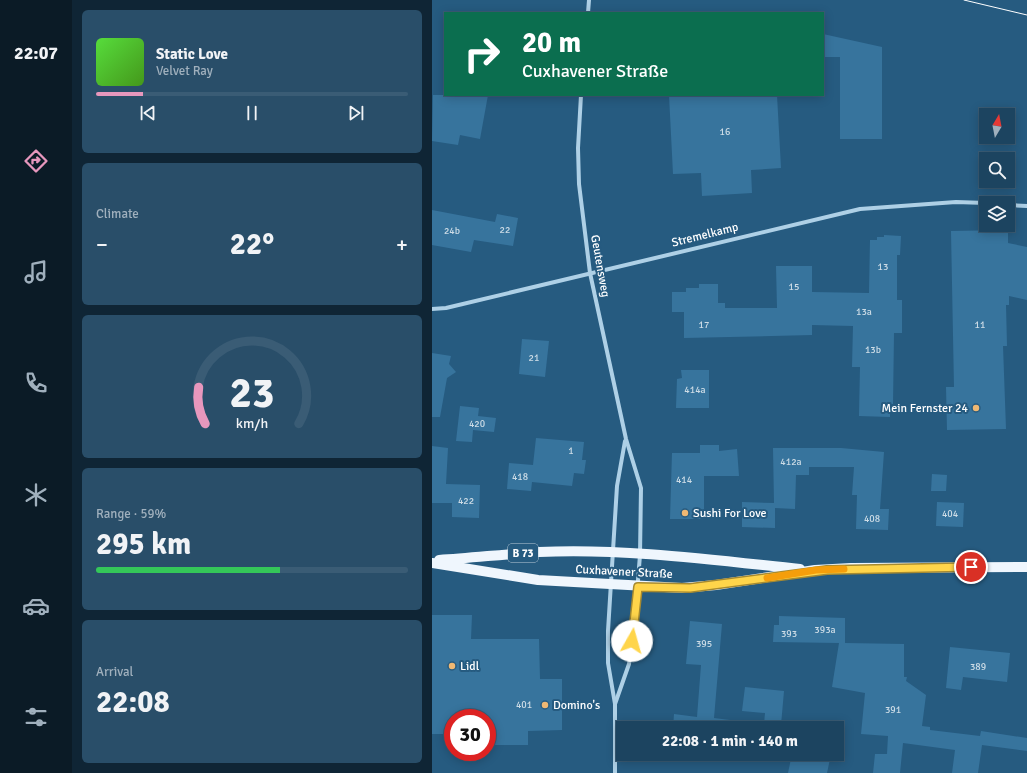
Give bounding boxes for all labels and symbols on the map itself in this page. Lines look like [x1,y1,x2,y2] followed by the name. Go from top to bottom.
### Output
[979,108,1015,144] north arrow
[720,126,730,138] house number: 16
[670,219,740,251] street label: Stremelkamp
[500,224,510,236] house number: 22
[444,225,460,237] house number: 24b
[587,234,613,298] street label: Geutensweg
[878,261,888,273] house number: 13
[789,281,799,293] house number: 15
[856,306,872,318] house number: 13a
[699,319,709,331] house number: 17
[975,319,985,331] house number: 11
[865,344,881,356] house number: 13b
[529,352,539,364] house number: 21
[684,384,706,396] house number: 414a
[882,401,969,416] place label: Mein Fernster 24
[971,403,981,413] marker: Mein Fernster 24
[469,418,485,430] house number: 420
[568,445,574,457] house number: 1
[780,456,802,468] house number: 412a
[512,471,528,483] house number: 418
[676,474,693,486] house number: 414
[458,495,474,507] house number: 422
[693,506,767,521] place label: Sushi For Love
[680,508,690,518] marker: Sushi For Love
[942,508,959,520] house number: 404
[864,513,880,525] house number: 408
[508,544,538,562] road number: B 73
[954,550,988,584] pin
[575,562,673,582] street label: Cuxhavener Straße
[611,620,653,662] position arrow
[814,624,836,636] house number: 393a
[781,628,797,640] house number: 393
[696,638,712,650] house number: 395
[460,659,480,674] place label: Lidl
[447,661,457,671] marker: Lidl
[970,661,986,673] house number: 389
[553,698,600,713] place label: Domino's
[516,699,532,711] house number: 401
[540,700,550,710] marker: Domino's
[885,704,901,716] house number: 391
[444,709,496,761] speed limit sign: 30

